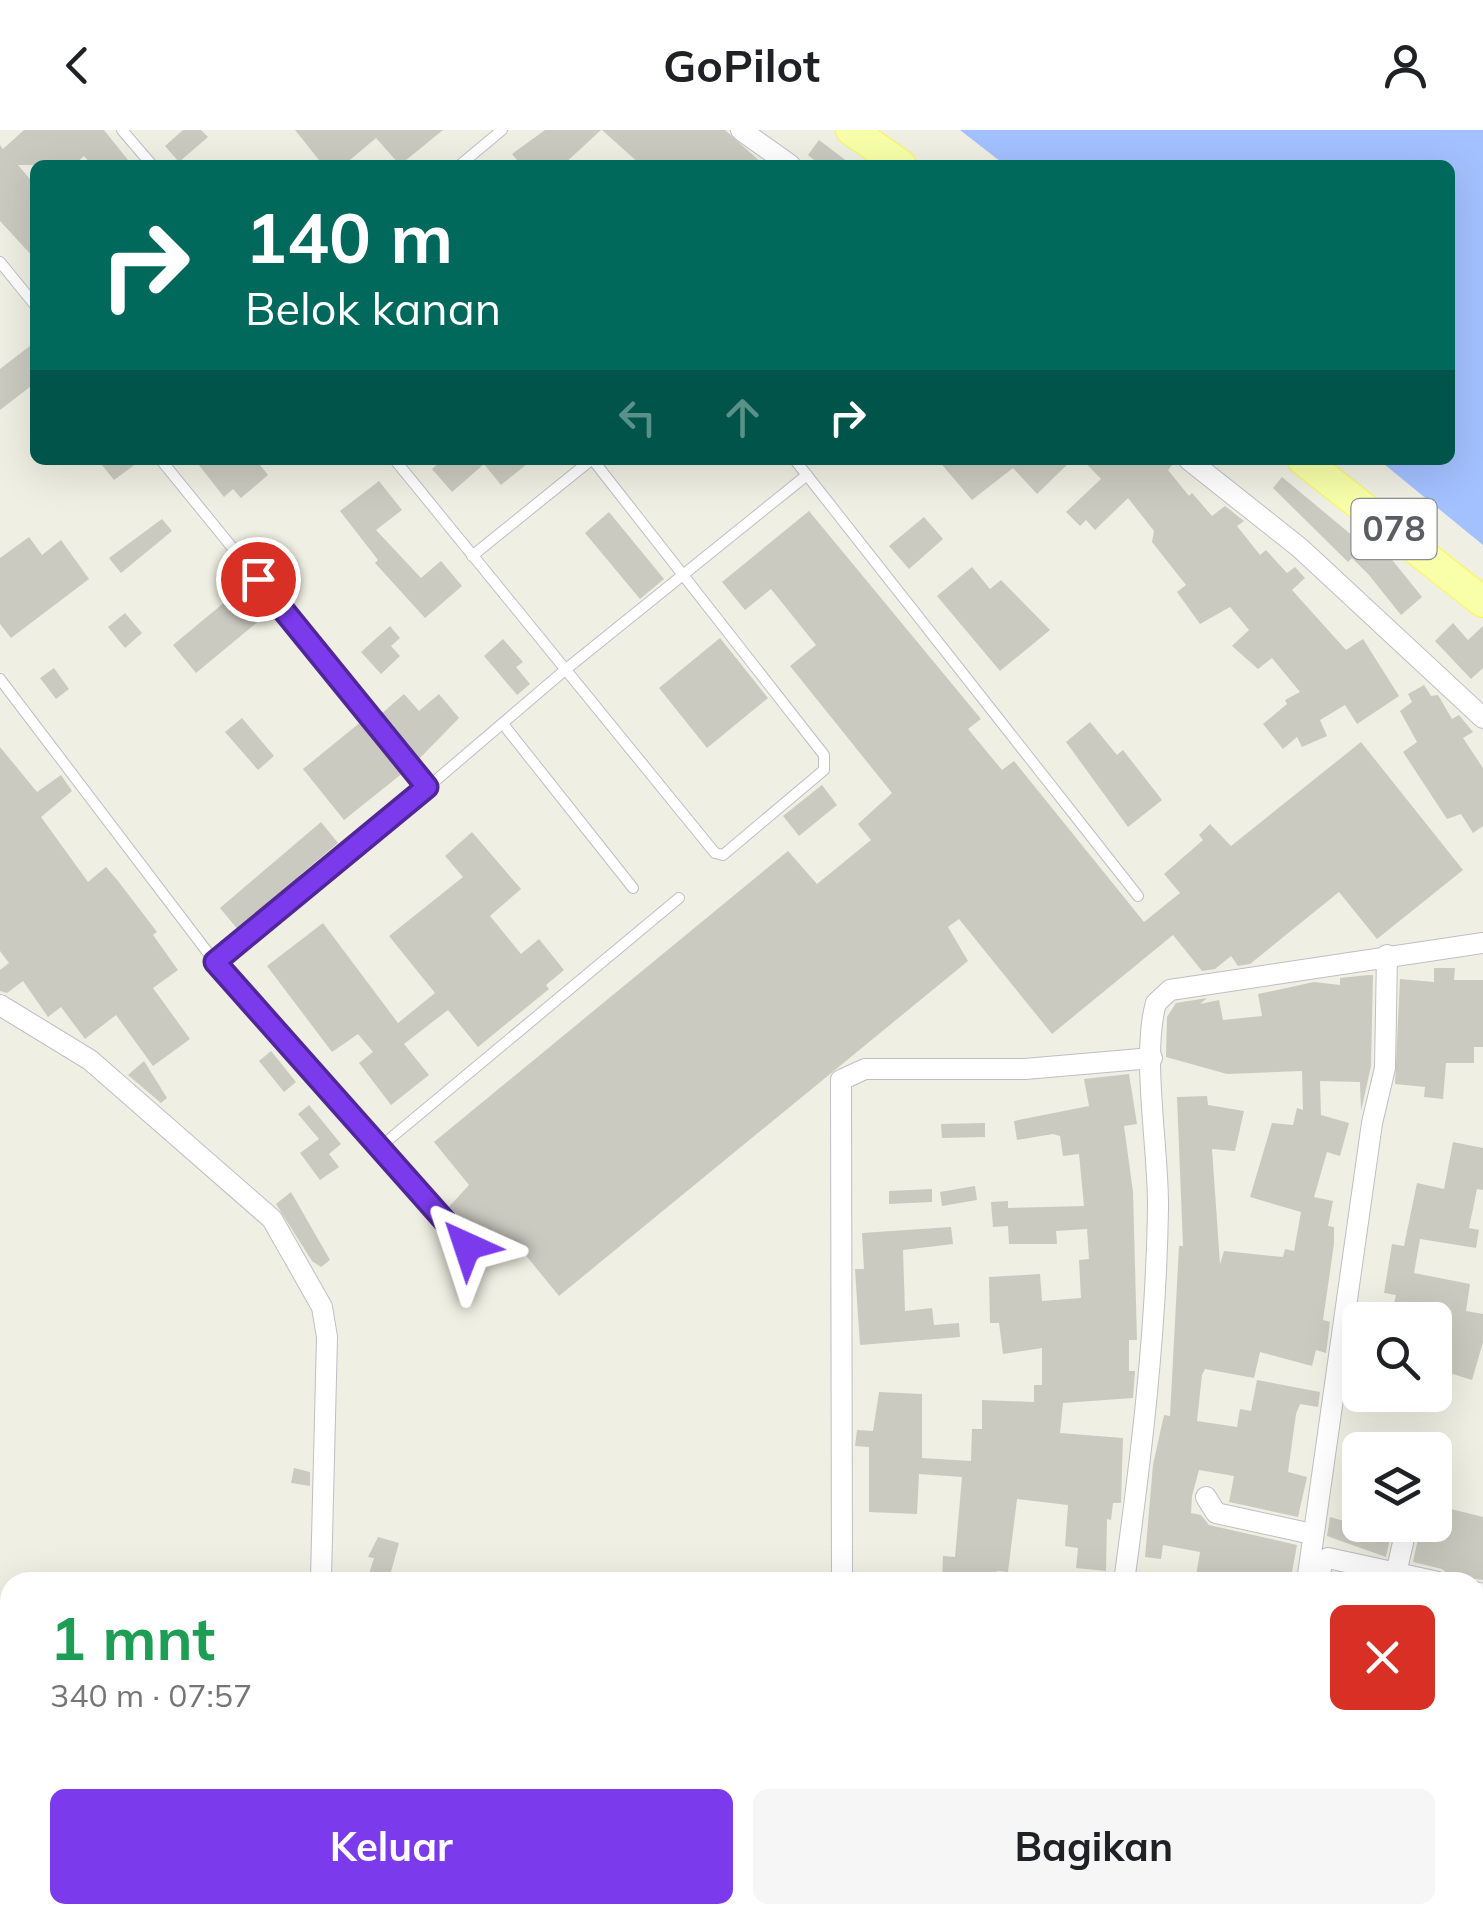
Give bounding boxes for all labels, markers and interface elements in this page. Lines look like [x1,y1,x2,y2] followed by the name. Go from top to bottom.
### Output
[663,37,820,93] text: GoPilot
[50,38,105,93] icon: back
[1378,38,1433,93] icon: person
[245,193,453,281] text: 140 m
[80,200,210,330] icon: right
[245,280,501,336] text: Belok kanan
[610,390,665,445] icon: left
[715,390,770,445] icon: ahead
[820,390,875,445] icon: right
[1352,499,1436,559] road number: 078
[216,537,301,622] pin
[231,552,286,607] icon: arrive
[415,1194,519,1298] position arrow
[1342,1302,1452,1542] map controls
[1342,1302,1452,1412] button: search
[1342,1432,1452,1542] button: layers
[50,1600,215,1675] text: 1 mnt
[1330,1605,1435,1710] button: close
[50,1675,252,1715] text: 340 m · 07:57
[50,1789,733,1904] button: Keluar
[753,1789,1435,1904] button: Bagikan

